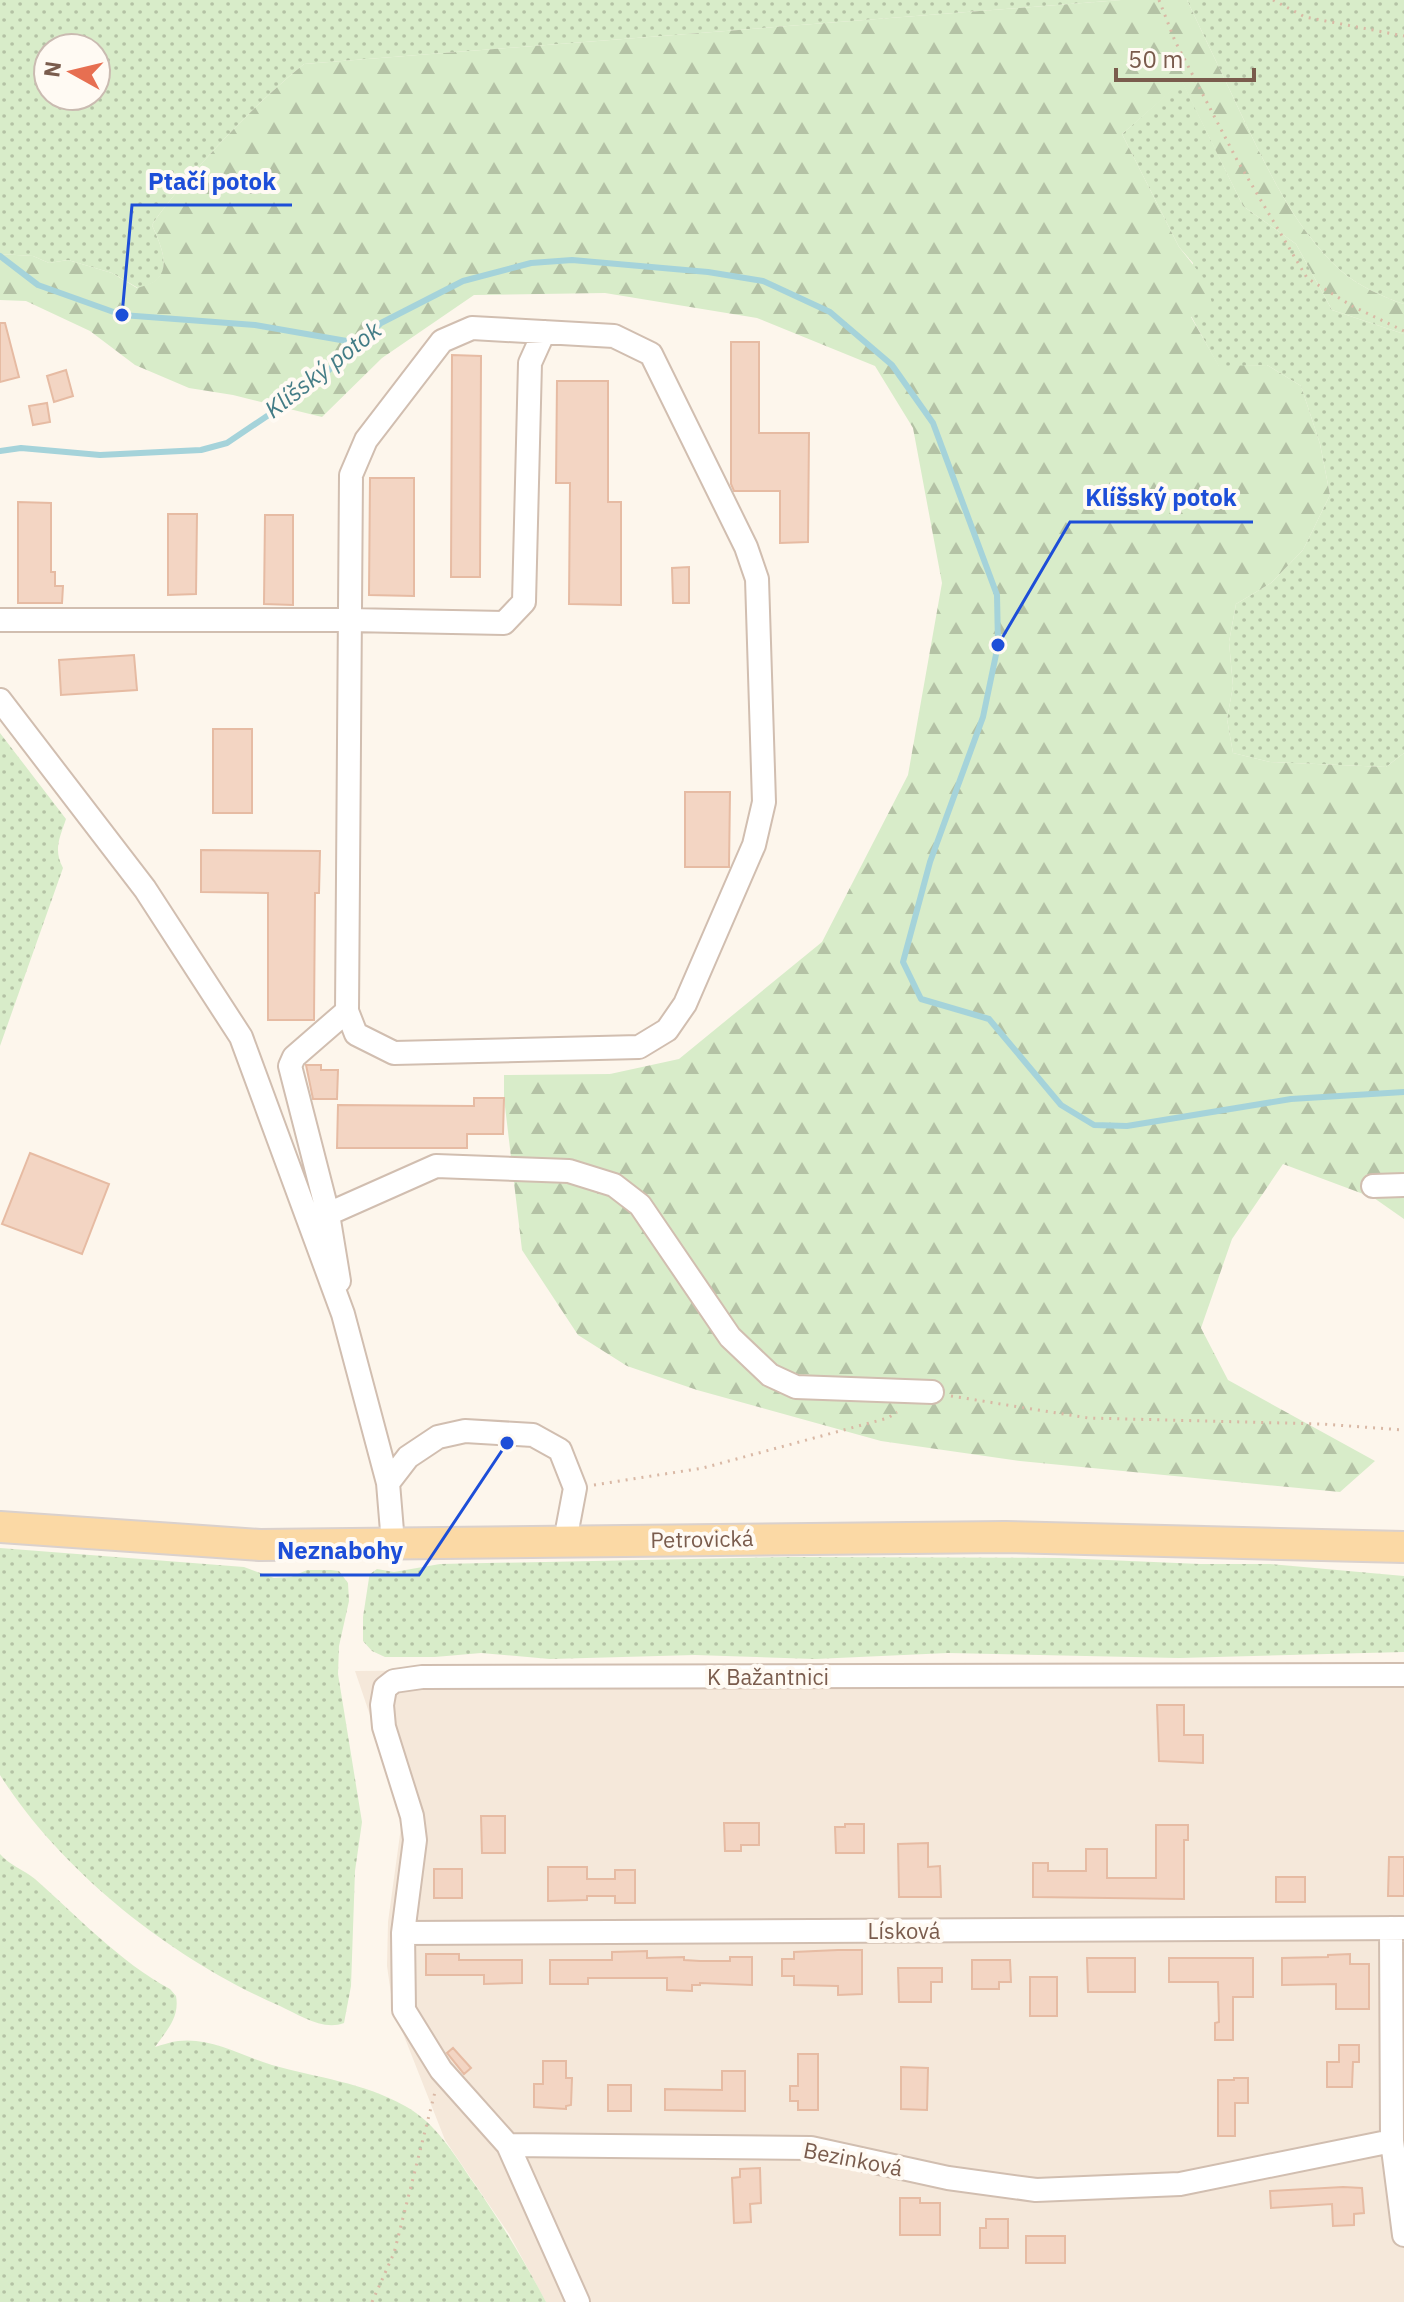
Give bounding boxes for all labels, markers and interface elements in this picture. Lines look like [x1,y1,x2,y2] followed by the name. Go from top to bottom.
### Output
[32,32,112,112] north arrow
[1116,32,1254,82] scale bar
[1128,43,1183,75] text: 50 m
[36,59,67,79] text: N
[132,157,292,205] callout: Ptačí potok
[148,165,276,197] text: Ptačí potok
[258,313,388,425] water label: Klíšský potok
[1070,474,1253,522] callout: Klíšský potok
[1085,481,1237,513] text: Klíšský potok
[650,1523,754,1554] street label: Petrovická
[260,1527,419,1575] callout: Neznabohy
[277,1534,403,1566] text: Neznabohy
[707,1662,829,1691] street label: K Bažantnici
[868,1916,941,1945] street label: Lísková
[801,2135,905,2182] street label: Bezinková

